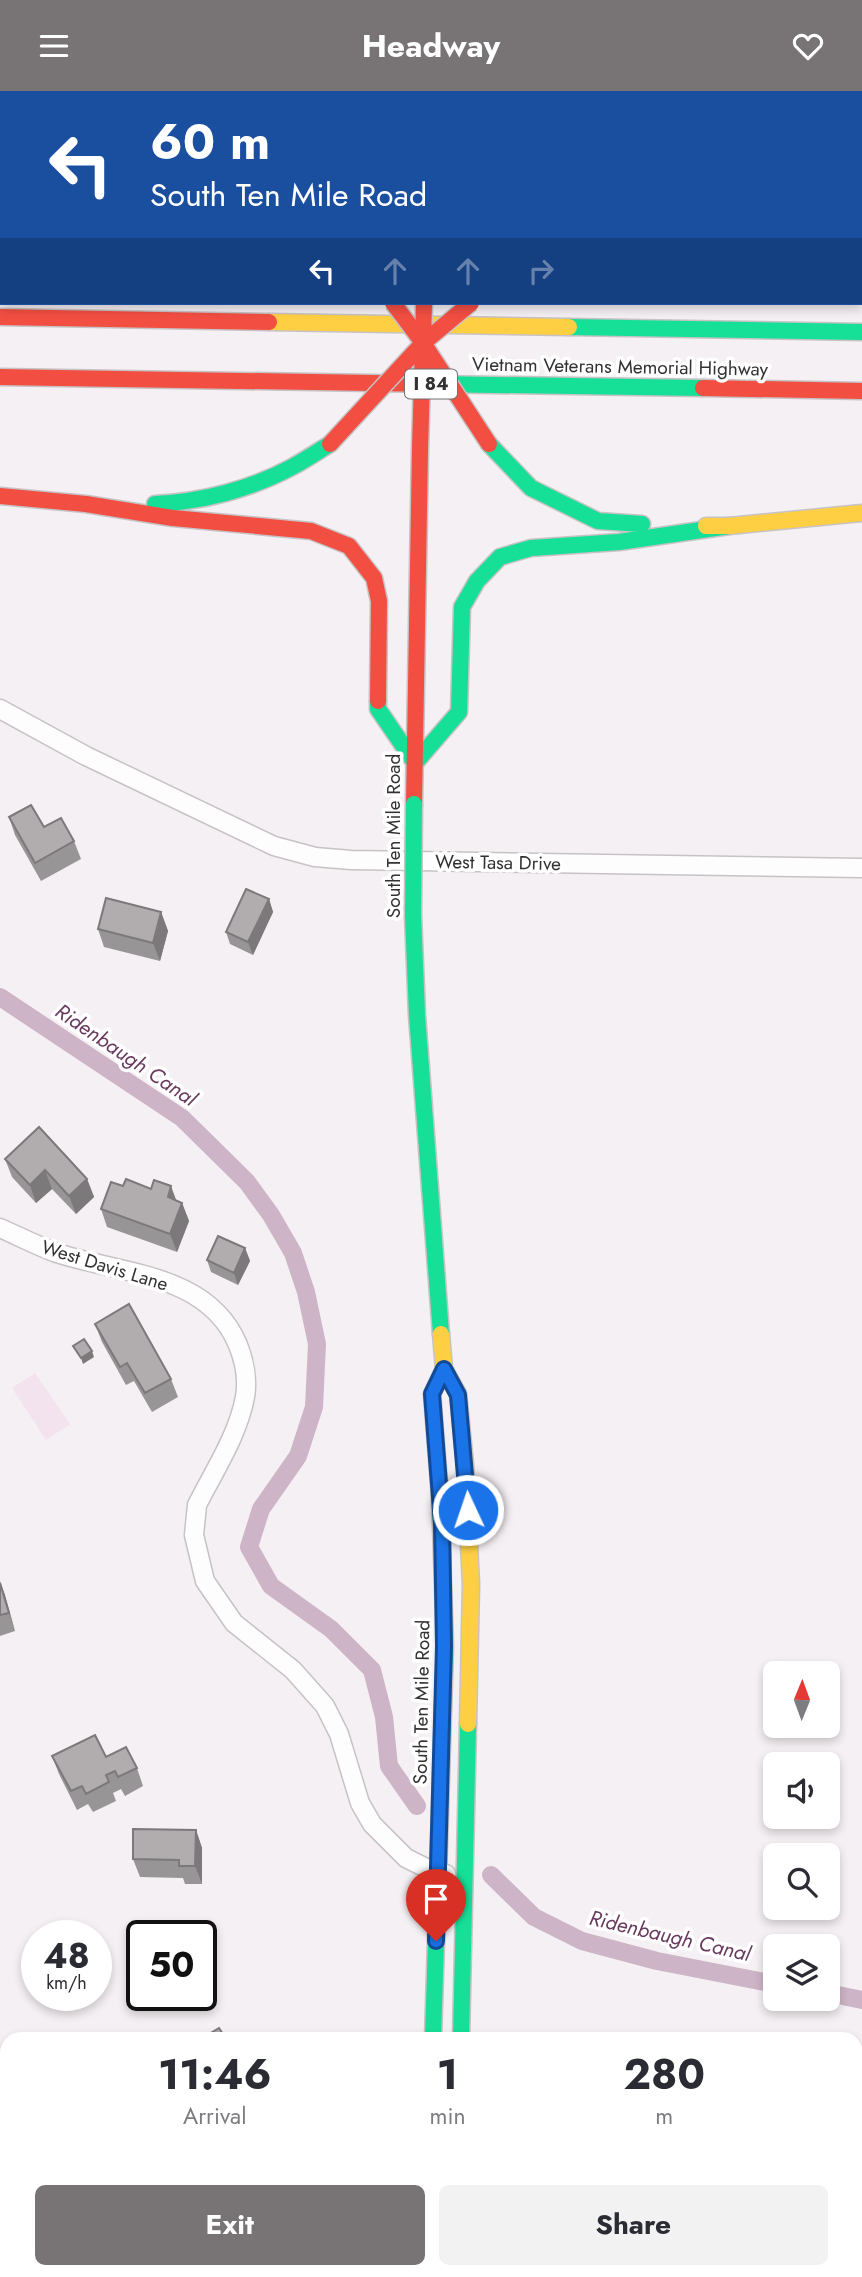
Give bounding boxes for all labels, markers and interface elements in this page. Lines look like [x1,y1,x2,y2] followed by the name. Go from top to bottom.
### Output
[362,23,500,69] text: Headway
[35,27,73,65] icon: menu
[789,27,827,65] icon: heart
[150,107,270,177] text: 60 m
[35,119,126,210] icon: left
[150,172,427,218] text: South Ten Mile Road
[303,252,341,290] icon: left
[376,252,414,290] icon: ahead
[449,252,487,290] icon: ahead
[522,252,560,290] icon: right
[472,350,769,383] street label: Vietnam Veterans Memorial Highway
[405,369,457,398] road number: I 84
[380,754,407,918] street label: South Ten Mile Road
[435,848,561,877] street label: West Tasa Drive
[49,997,204,1114] water label: Ridenbaugh Canal
[38,1233,172,1298] street label: West Davis Lane
[431,1473,505,1547] position arrow
[407,1620,436,1785] street label: South Ten Mile Road
[763,1661,840,1738] north arrow
[763,1661,840,2011] map controls
[763,1752,840,1829] button: sound
[763,1843,840,1920] button: search
[406,1869,466,1941] pin
[417,1880,455,1918] icon: arrive
[586,1903,755,1969] water label: Ridenbaugh Canal
[126,1920,217,2011] speed limit sign: 50
[43,1931,90,1981] text: 48
[763,1934,840,2011] button: layers
[46,1970,87,1996] text: km/h
[158,2044,272,2105] text: 11:46
[437,2044,458,2105] text: 1
[623,2044,705,2105] text: 280
[183,2099,246,2133] text: Arrival
[429,2099,465,2133] text: min
[655,2099,673,2133] text: m
[35,2185,425,2265] button: Exit
[439,2185,828,2265] button: Share

